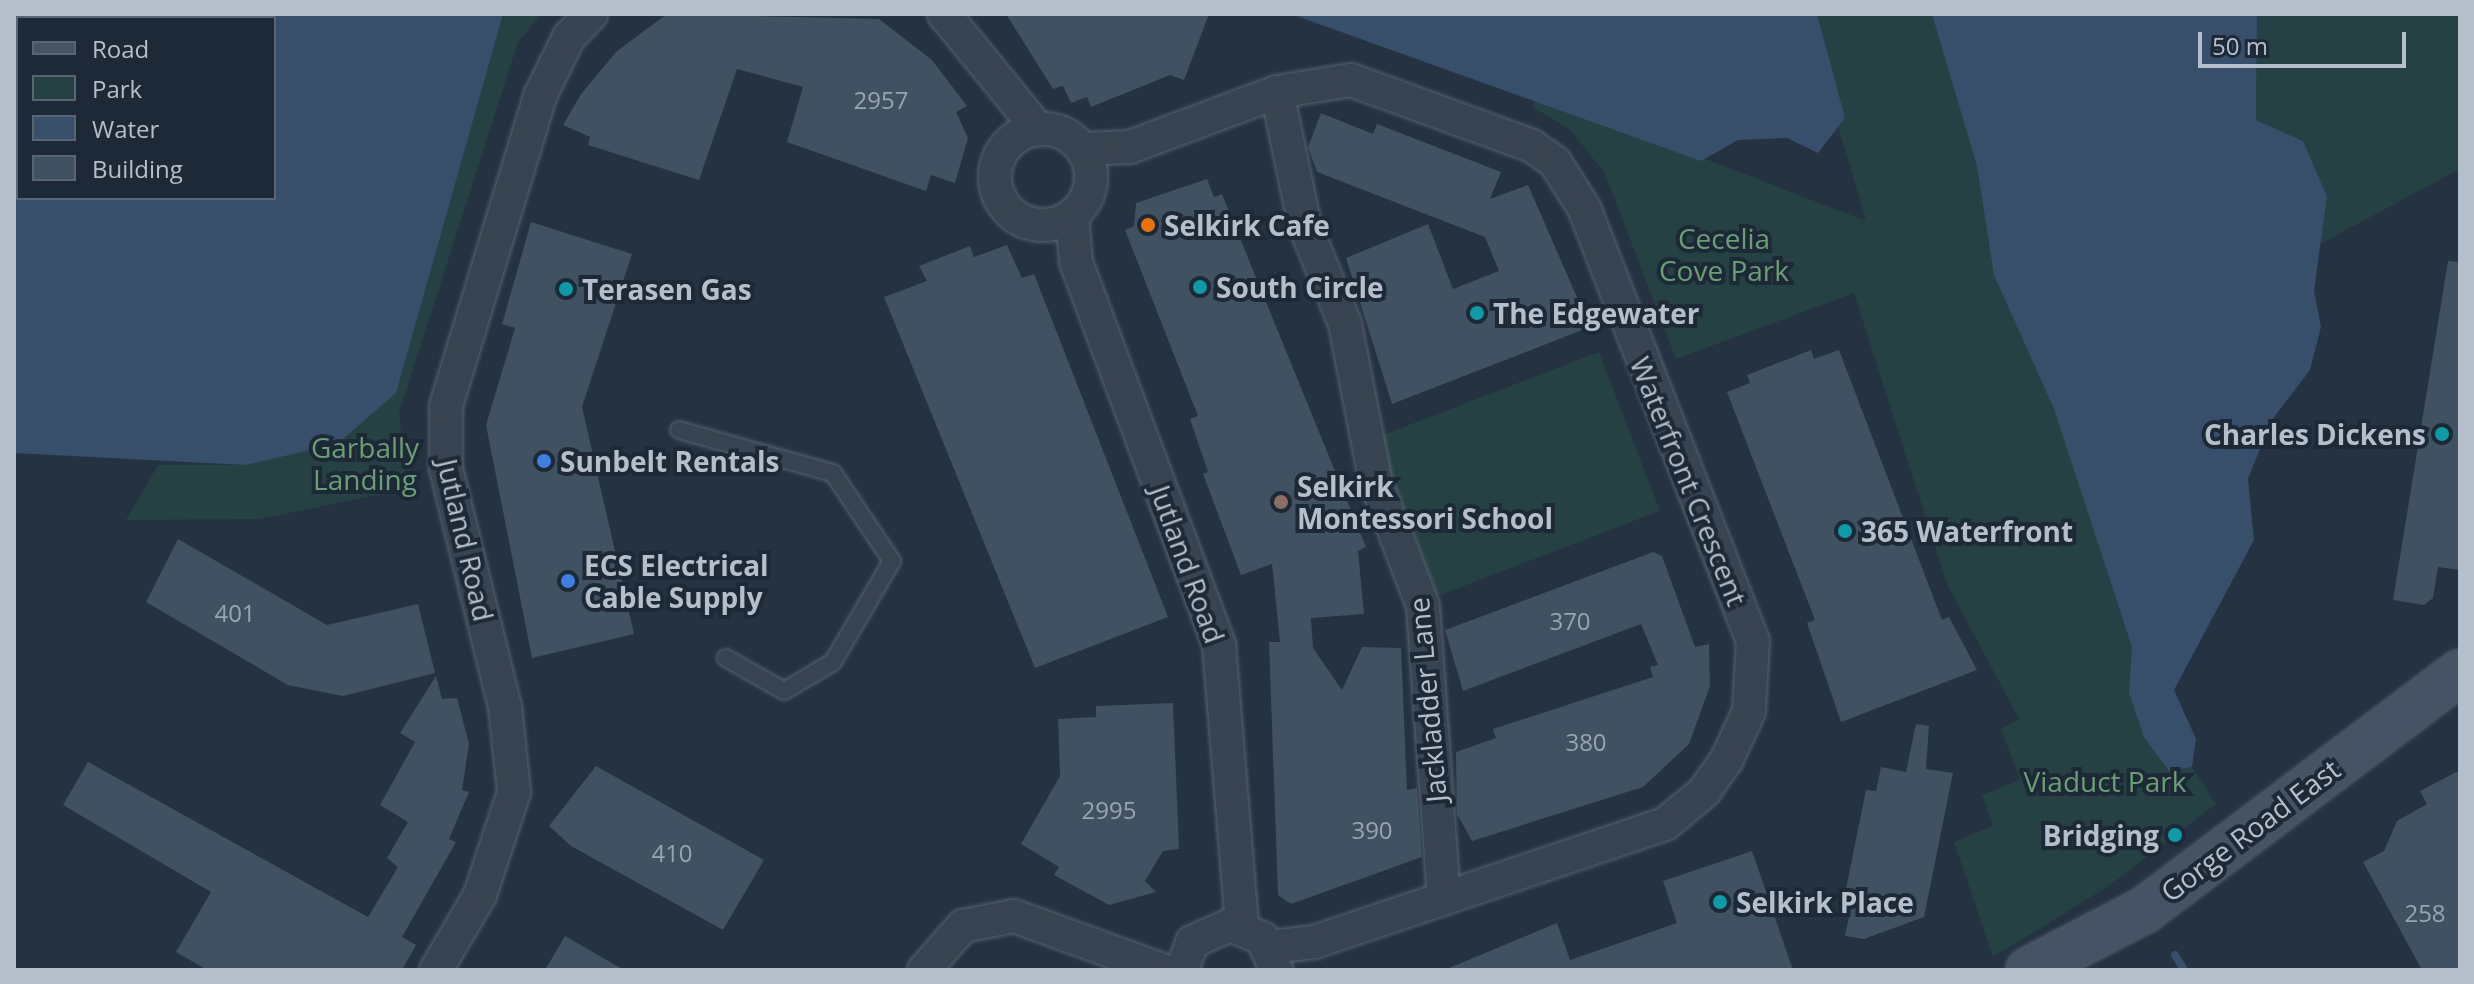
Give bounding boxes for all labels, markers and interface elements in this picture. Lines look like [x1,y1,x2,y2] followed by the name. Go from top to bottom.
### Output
[16,16,276,200] legend
[2202,16,2410,66] scale bar
[2212,29,2268,62] text: 50 m
[92,32,149,65] text: Road
[92,72,142,105] text: Park
[854,86,908,114] house number: 2957
[92,112,159,145] text: Water
[92,152,183,185] text: Building
[1164,208,1330,242] place label: Selkirk Cafe
[1139,216,1157,234] marker: Selkirk Cafe
[1659,221,1789,287] park label: Cecelia Cove Park
[1216,270,1384,304] place label: South Circle
[582,272,752,306] place label: Terasen Gas
[1191,278,1209,296] marker: South Circle
[557,280,575,298] marker: Terasen Gas
[1493,296,1699,330] place label: The Edgewater
[1468,304,1486,322] marker: The Edgewater
[1624,352,1754,610] street label: Waterfront Crescent
[2204,417,2426,451] place label: Charles Dickens
[2433,425,2451,443] marker: Charles Dickens
[311,430,419,496] park label: Garbally Landing
[560,444,779,478] place label: Sunbelt Rentals
[535,452,553,470] marker: Sunbelt Rentals
[431,455,501,625] street label: Jutland Road
[1297,469,1553,535] place label: Selkirk Montessori School
[1144,480,1232,648] street label: Jutland Road
[1272,493,1290,511] marker: Selkirk Montessori School
[1861,514,2073,548] place label: 365 Waterfront
[1836,522,1854,540] marker: 365 Waterfront
[584,548,769,614] place label: ECS Electrical Cable Supply
[559,572,577,590] marker: ECS Electrical Cable Supply
[1401,596,1453,804] street label: Jackladder Lane
[214,599,256,627] house number: 401
[1549,607,1591,635] house number: 370
[1565,728,1607,756] house number: 380
[2154,752,2346,908] street label: Gorge Road East
[2024,764,2186,798] park label: Viaduct Park
[1082,796,1136,824] house number: 2995
[1351,816,1393,844] house number: 390
[2043,818,2159,852] place label: Bridging
[2166,826,2184,844] marker: Bridging
[651,839,693,867] house number: 410
[1736,885,1914,919] place label: Selkirk Place
[1711,893,1729,911] marker: Selkirk Place
[2404,899,2446,927] house number: 258

